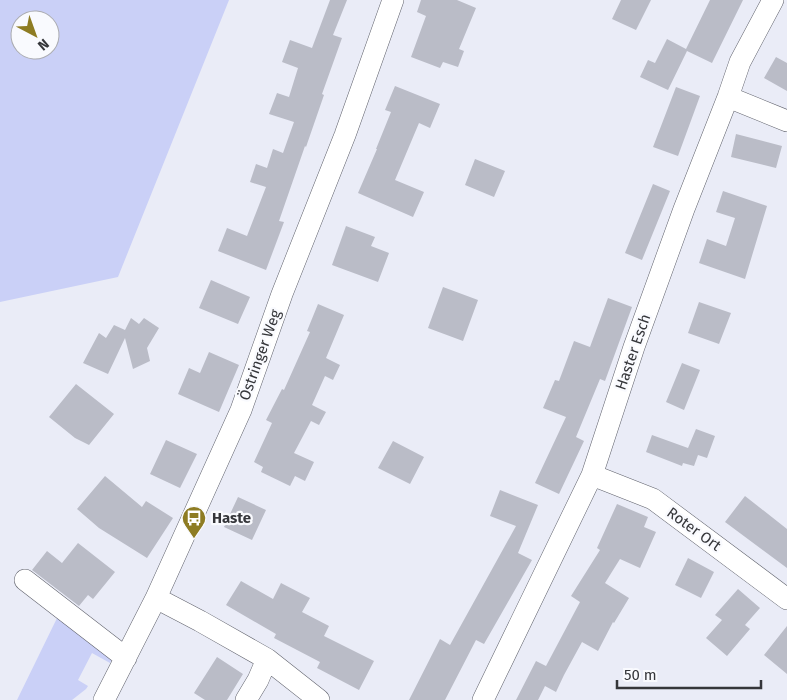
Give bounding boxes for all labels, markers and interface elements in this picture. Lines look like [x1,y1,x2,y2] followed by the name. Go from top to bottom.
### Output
[10,10,60,60] north arrow
[34,35,52,54] text: N
[235,307,285,403] street label: Östringer Weg
[612,312,654,392] street label: Haster Esch
[663,503,725,555] street label: Roter Ort
[181,505,207,539] bus stop icon: Haste
[212,509,251,527] place label: Haste
[617,658,761,690] scale bar
[624,666,657,684] text: 50 m

